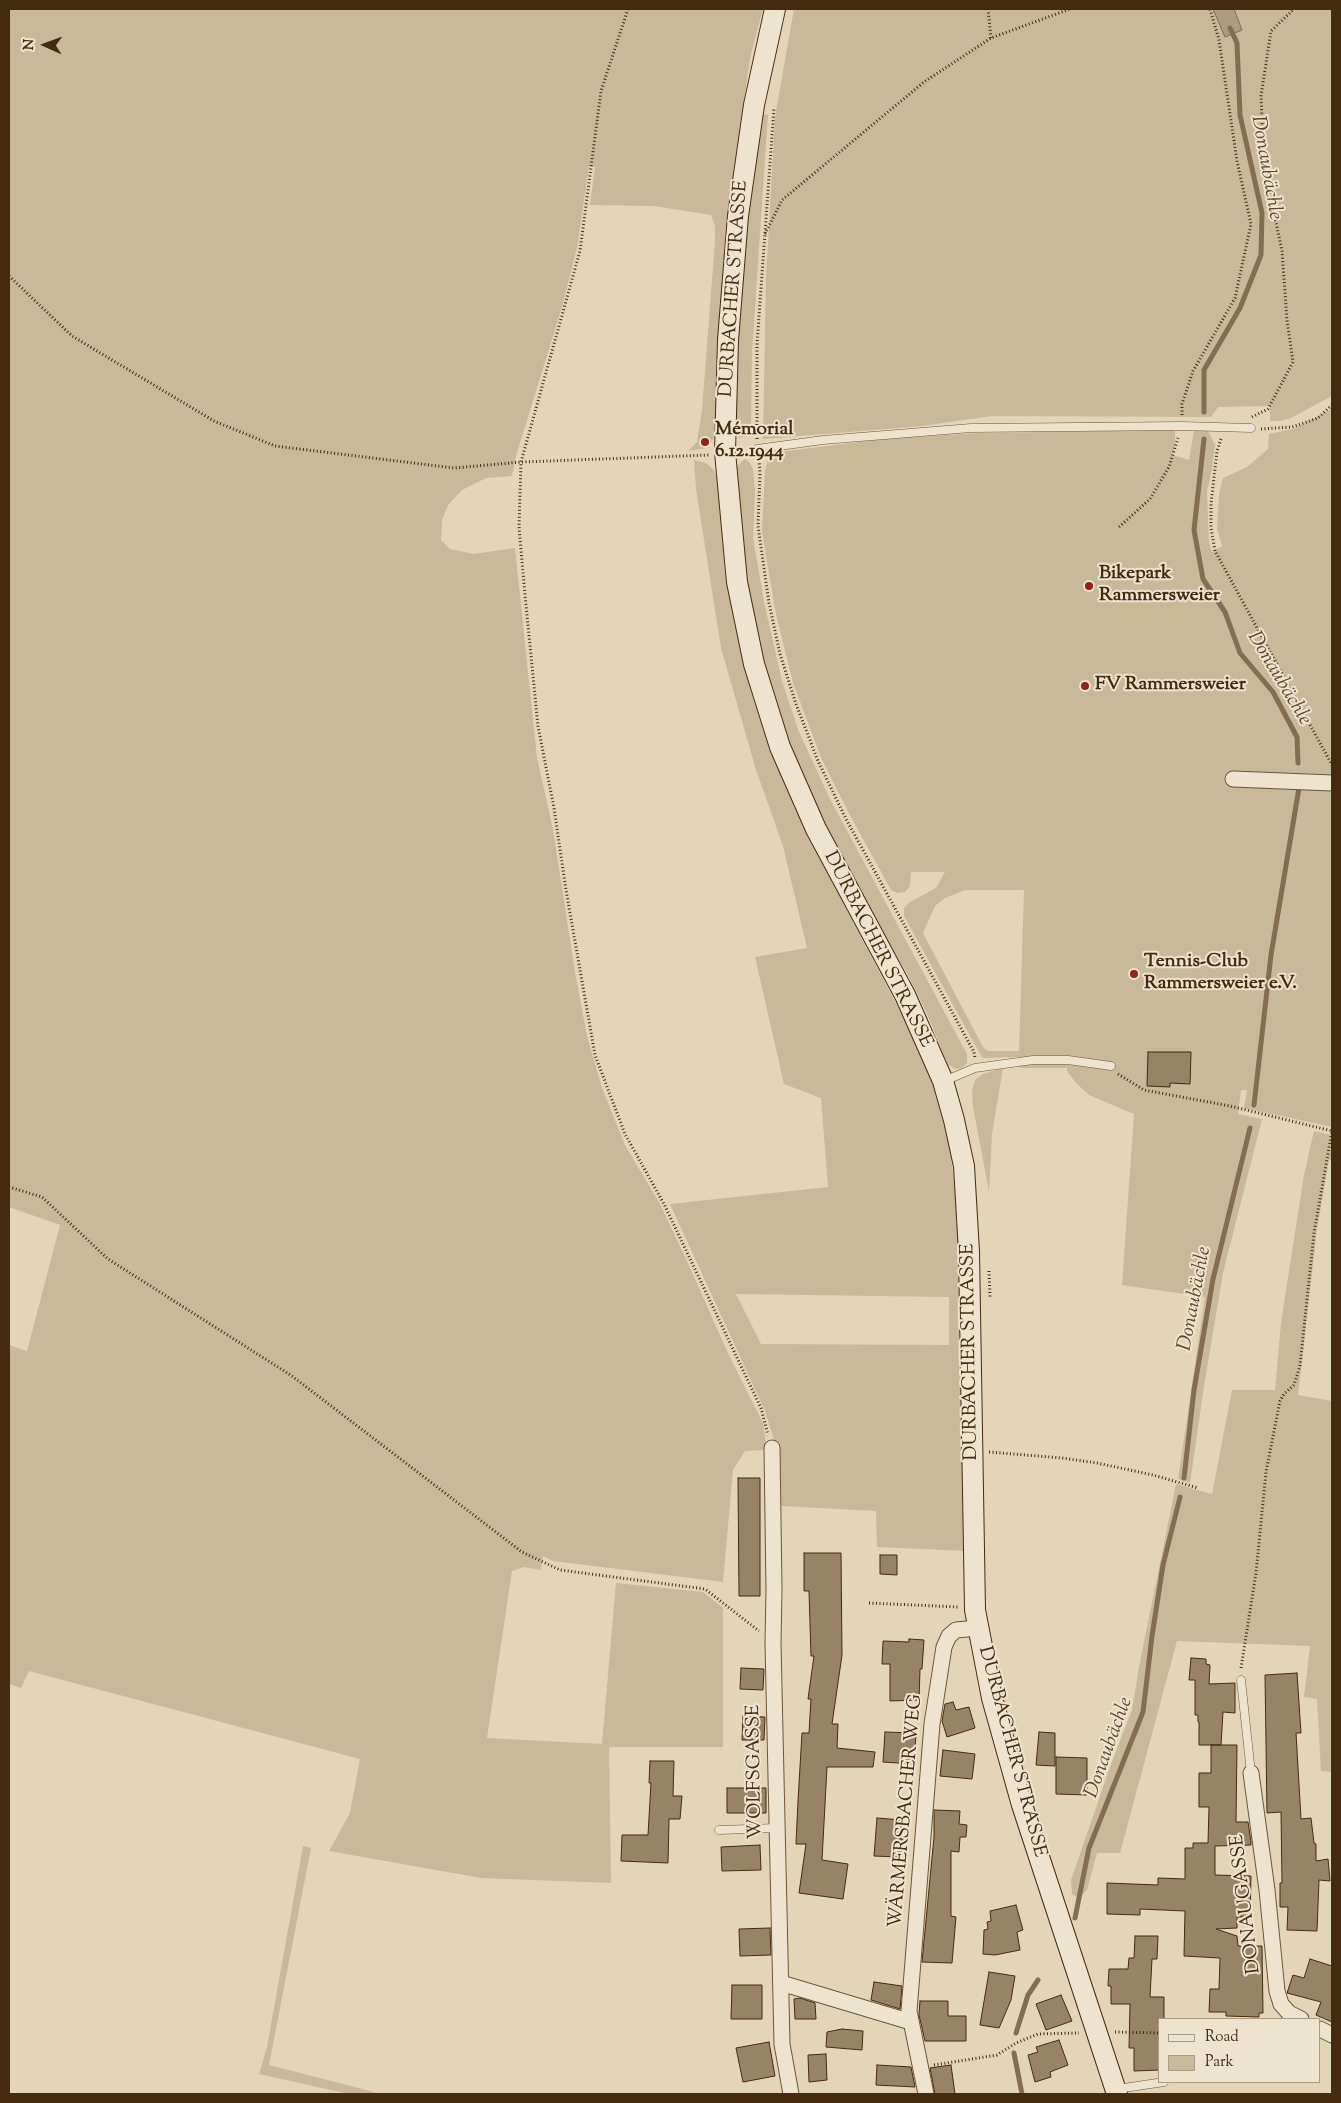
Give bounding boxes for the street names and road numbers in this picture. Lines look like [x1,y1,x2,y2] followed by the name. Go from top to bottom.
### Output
[716,180,754,398] street label: DURBACHER STRASSE
[818,848,936,1052] street label: DURBACHER STRASSE
[958,1243,984,1461] street label: DURBACHER STRASSE
[972,1644,1050,1860] street label: DURBACHER STRASSE
[885,1693,929,1929] street label: WÄRMERSBACHER WEG
[743,1704,769,1840] street label: WOLFSGASSE
[1227,1833,1267,1975] street label: DONAUGASSE

